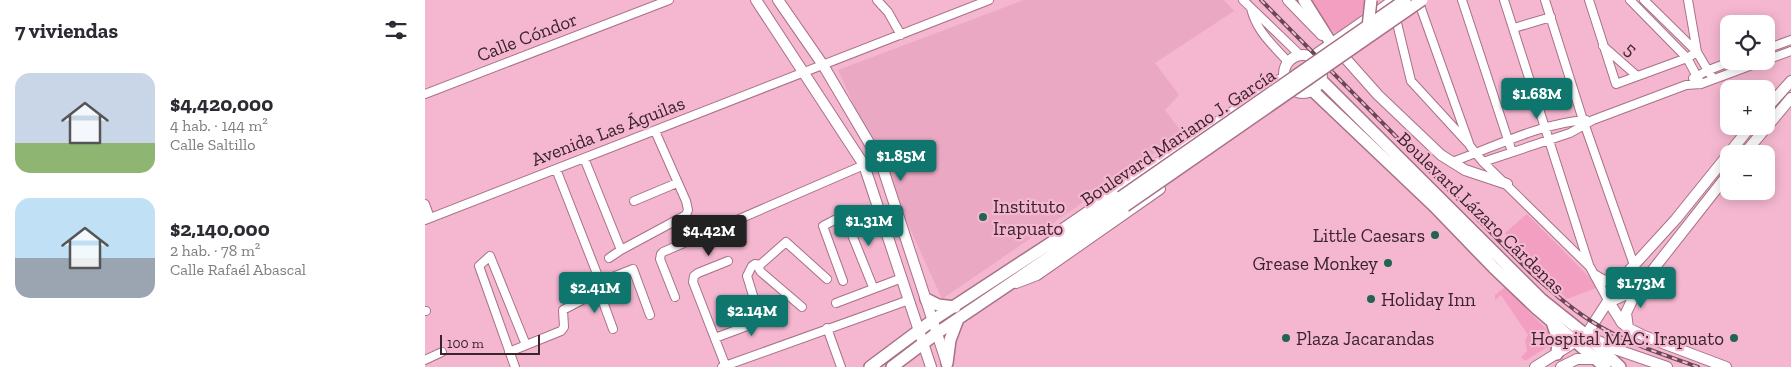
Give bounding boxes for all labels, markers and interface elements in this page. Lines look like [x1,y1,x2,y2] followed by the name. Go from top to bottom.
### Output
[473,7,581,67] street label: Calle Cóndor
[1720,15,1775,200] map controls
[1720,15,1775,70] button: locate
[382,16,410,44] icon: filters
[15,18,118,43] text: 7 viviendas
[1620,37,1642,61] street label: 5
[1076,63,1280,211] street label: Boulevard Mariano J. García
[1496,78,1578,120] pin: $1.68M
[1720,80,1775,135] button: +
[1512,84,1562,103] text: $1.68M
[170,91,273,116] text: $4,420,000
[528,91,688,171] street label: Avenida Las Águilas
[55,93,115,153] icon: home
[170,116,268,135] text: 4 hab. · 144 m²
[1393,127,1569,299] street label: Boulevard Lázaro Cárdenas
[170,135,255,154] text: Calle Saltillo
[860,140,942,182] pin: $1.85M
[1720,145,1775,200] button: −
[876,146,926,165] text: $1.85M
[993,195,1065,240] place label: Instituto Irapuato
[828,204,910,247] pin: $1.31M
[845,211,893,230] text: $1.31M
[977,211,989,223] marker: Instituto Irapuato
[668,214,750,257] pin: $4.42M
[170,216,270,241] text: $2,140,000
[55,218,115,278] icon: home
[683,221,735,240] text: $4.42M
[1313,224,1425,247] place label: Little Caesars
[1429,229,1441,241] marker: Little Caesars
[170,241,260,260] text: 2 hab. · 78 m²
[1252,252,1378,275] place label: Grease Monkey
[1382,257,1394,269] marker: Grease Monkey
[170,260,306,279] text: Calle Rafaél Abascal
[1600,266,1682,309] pin: $1.73M
[554,272,636,314] pin: $2.41M
[1617,273,1665,292] text: $1.73M
[570,278,620,297] text: $2.41M
[1381,288,1476,311] place label: Holiday Inn
[1365,293,1377,305] marker: Holiday Inn
[711,294,793,337] pin: $2.14M
[727,301,777,320] text: $2.14M
[1296,327,1434,350] place label: Plaza Jacarandas
[1531,327,1724,350] place label: Hospital MAC: Irapuato
[440,332,540,355] scale bar
[1280,332,1292,344] marker: Plaza Jacarandas
[1728,332,1740,344] marker: Hospital MAC: Irapuato
[447,335,484,352] text: 100 m

